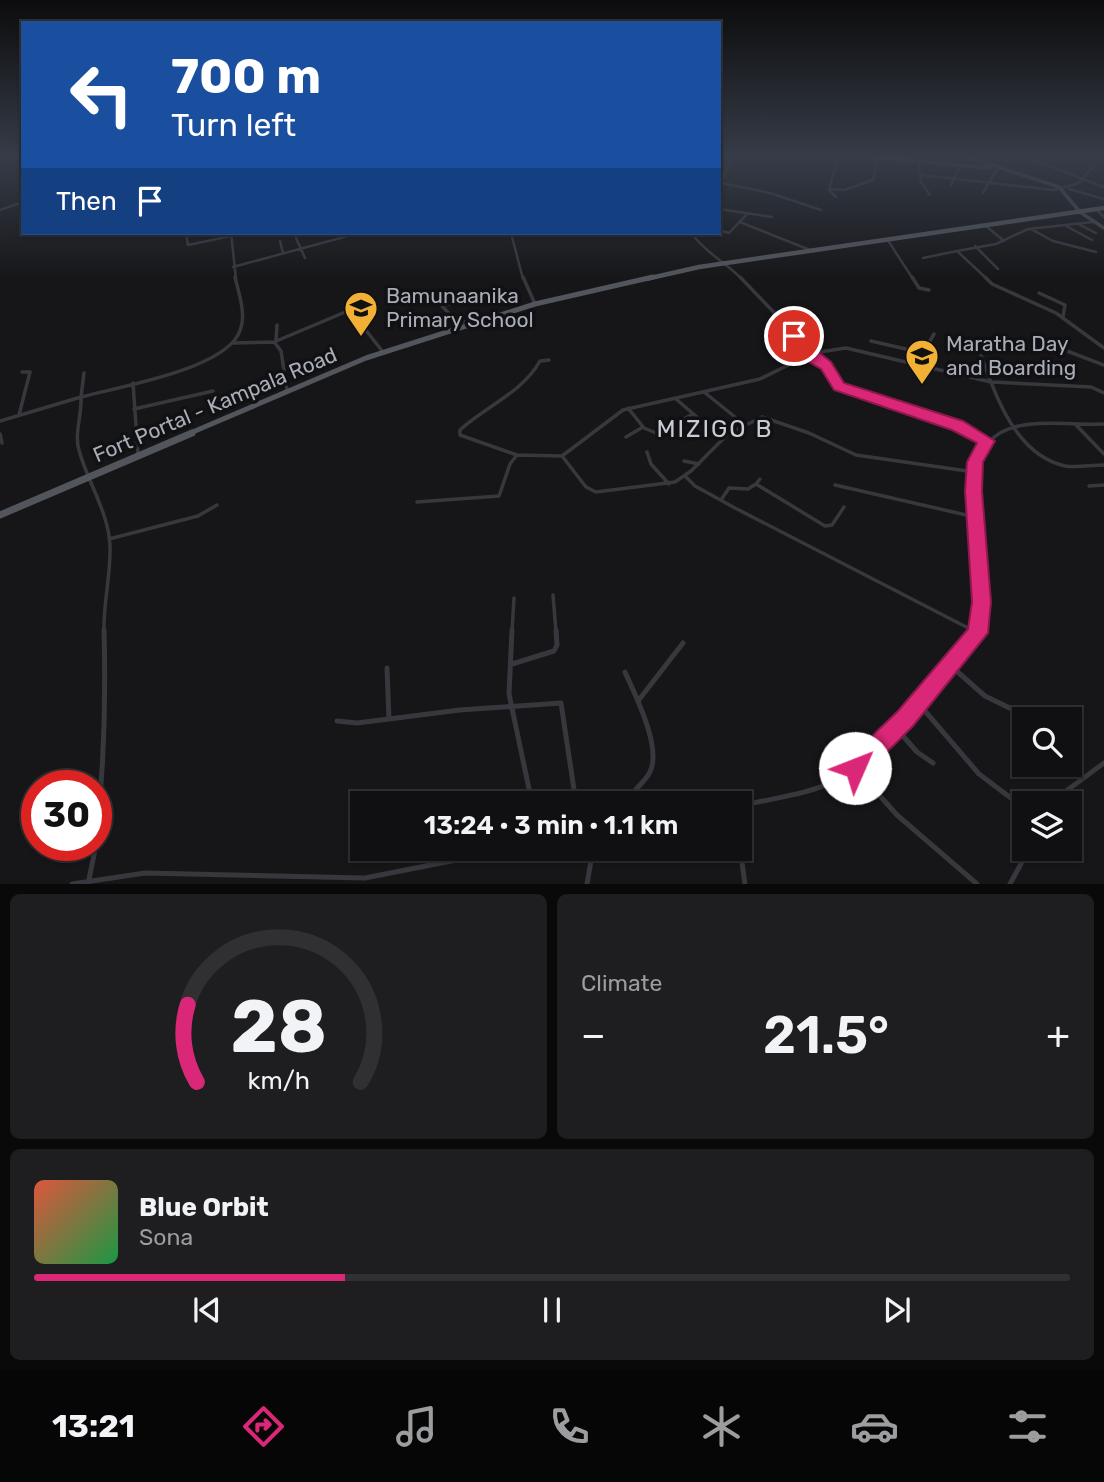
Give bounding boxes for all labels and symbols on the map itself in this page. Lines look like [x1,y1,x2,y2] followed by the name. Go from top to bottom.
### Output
[386,283,534,332] place label: Bamunaanika Primary School
[342,289,380,338] school or university icon: Bamunaanika Primary School
[764,306,824,366] pin
[946,331,1076,380] place label: Maratha Day and Boarding
[903,337,941,386] school or university icon: Maratha Day and Boarding
[89,342,341,467] street label: Fort Portal - Kampala Road
[656,415,774,443] district label: MIZIGO B
[818,731,892,805] position arrow
[21,770,112,861] speed limit sign: 30

